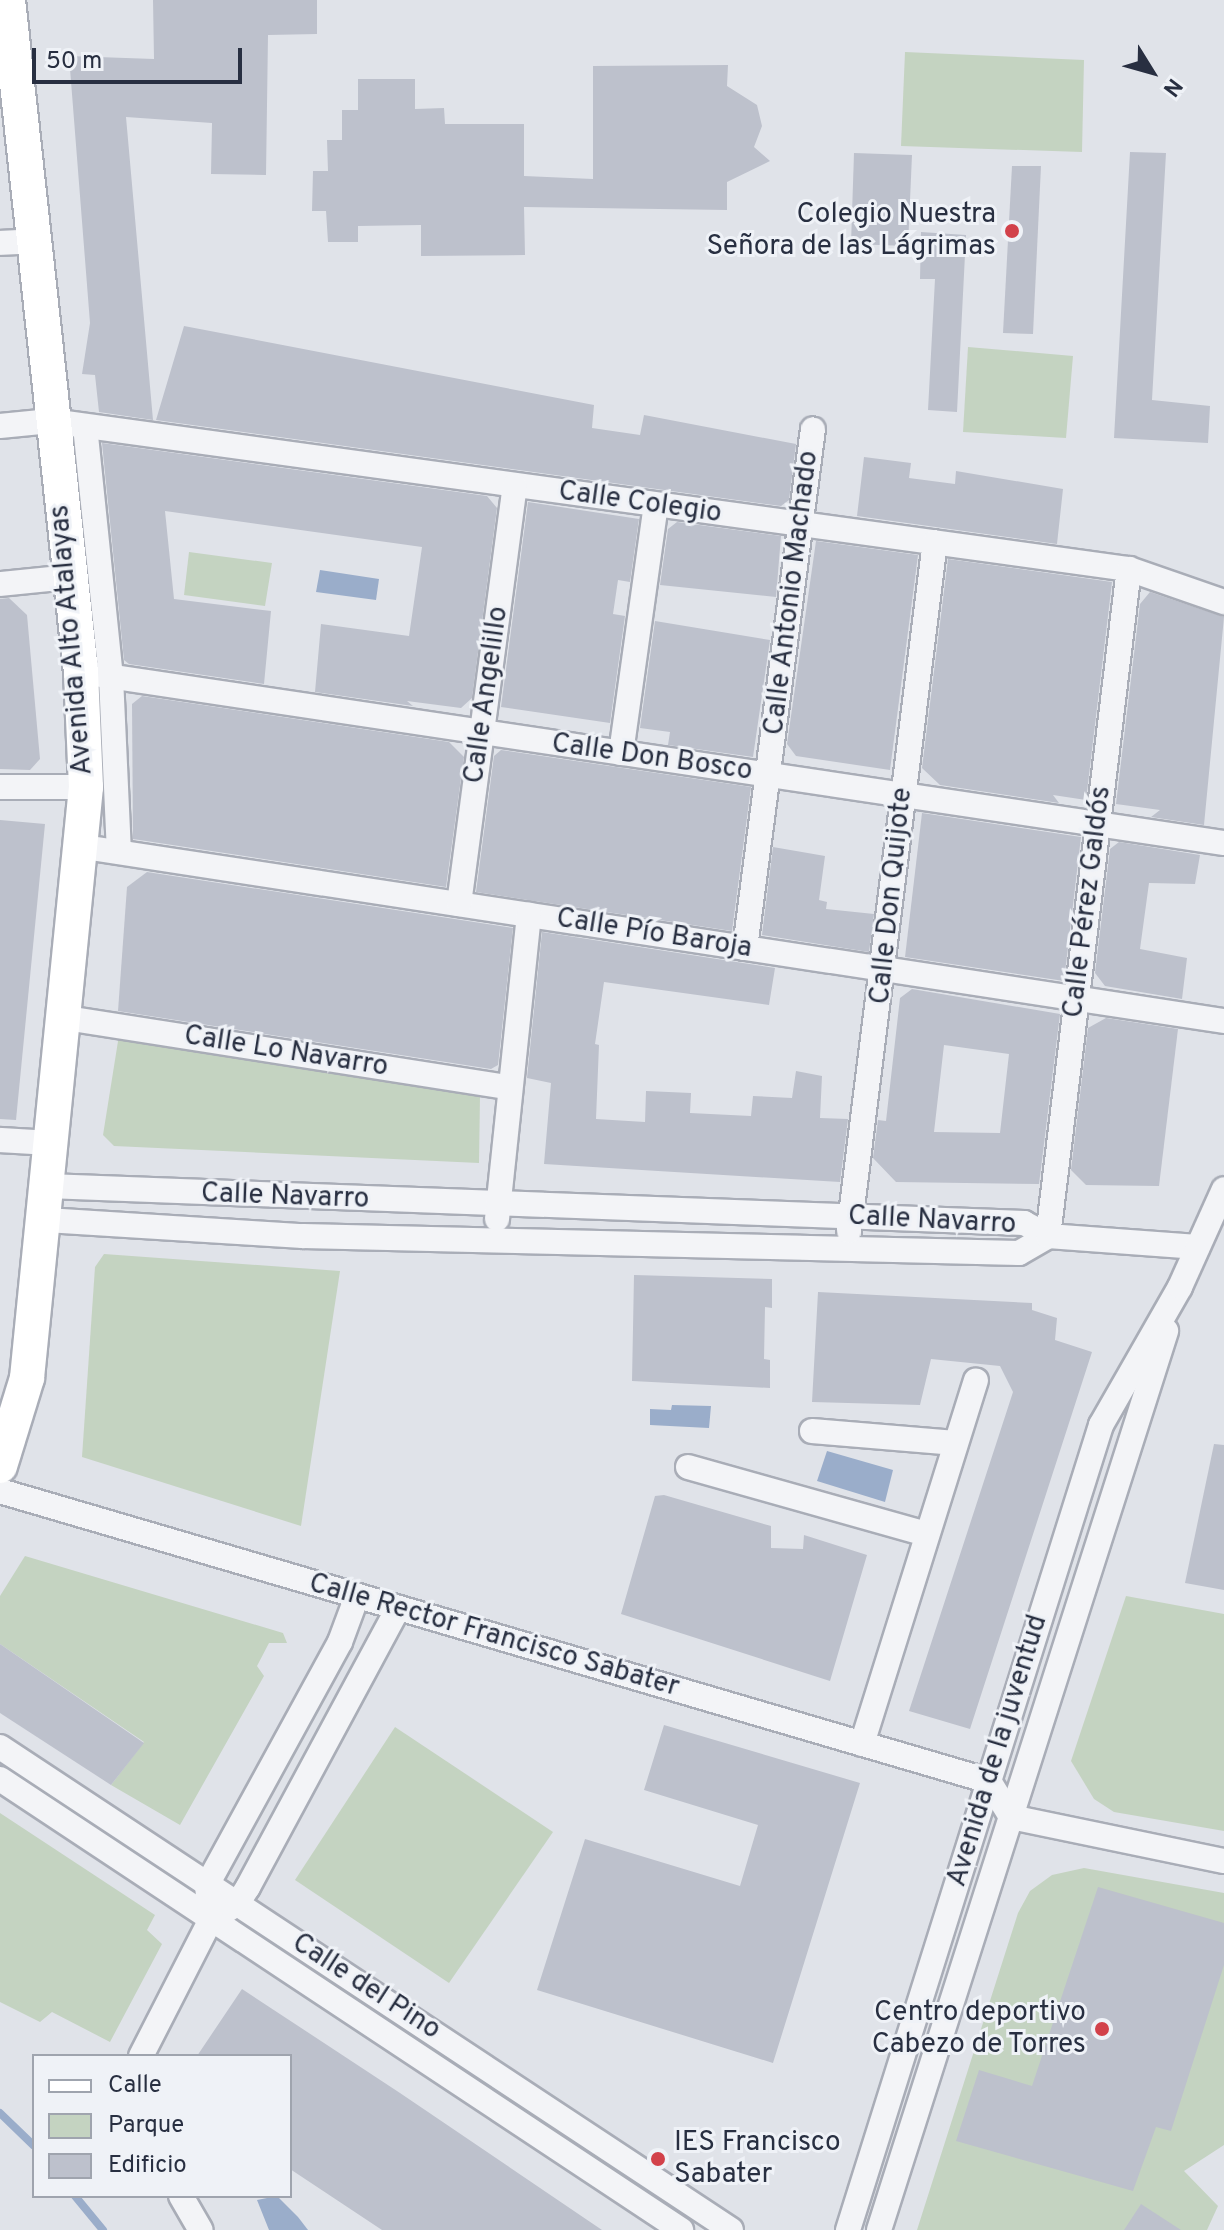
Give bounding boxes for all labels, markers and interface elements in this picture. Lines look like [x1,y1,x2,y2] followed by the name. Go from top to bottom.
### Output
[36,32,246,82] scale bar
[1112,32,1192,112] north arrow
[46,47,102,77] text: 50 m
[1156,72,1187,101] text: N
[706,198,996,264] place label: Colegio Nuestra Señora de las Lágrimas
[1003,222,1021,240] marker: Colegio Nuestra Señora de las Lágrimas
[758,448,826,738] street label: Calle Antonio Machado
[556,475,724,531] street label: Calle Colegio
[43,502,101,778] street label: Avenida Alto Atalayas
[458,604,516,786] street label: Calle Angelillo
[549,727,755,789] street label: Calle Don Bosco
[1057,784,1119,1020] street label: Calle Pérez Galdós
[864,786,920,1006] street label: Calle Don Quijote
[554,902,754,966] street label: Calle Pío Baroja
[182,1019,390,1085] street label: Calle Lo Navarro
[200,1177,370,1217] street label: Calle Navarro
[847,1200,1017,1242] street label: Calle Navarro
[305,1567,683,1705] street label: Calle Rector Francisco Sabater
[941,1611,1055,1891] street label: Avenida de la juventud
[285,1926,447,2048] street label: Calle del Pino
[871,1996,1086,2062] place label: Centro deportivo Cabezo de Torres
[1093,2020,1111,2038] marker: Centro deportivo Cabezo de Torres
[32,2054,292,2198] legend
[108,2071,162,2101] text: Calle
[108,2111,184,2141] text: Parque
[674,2126,841,2192] place label: IES Francisco Sabater
[649,2150,667,2168] marker: IES Francisco Sabater
[108,2151,187,2181] text: Edificio

